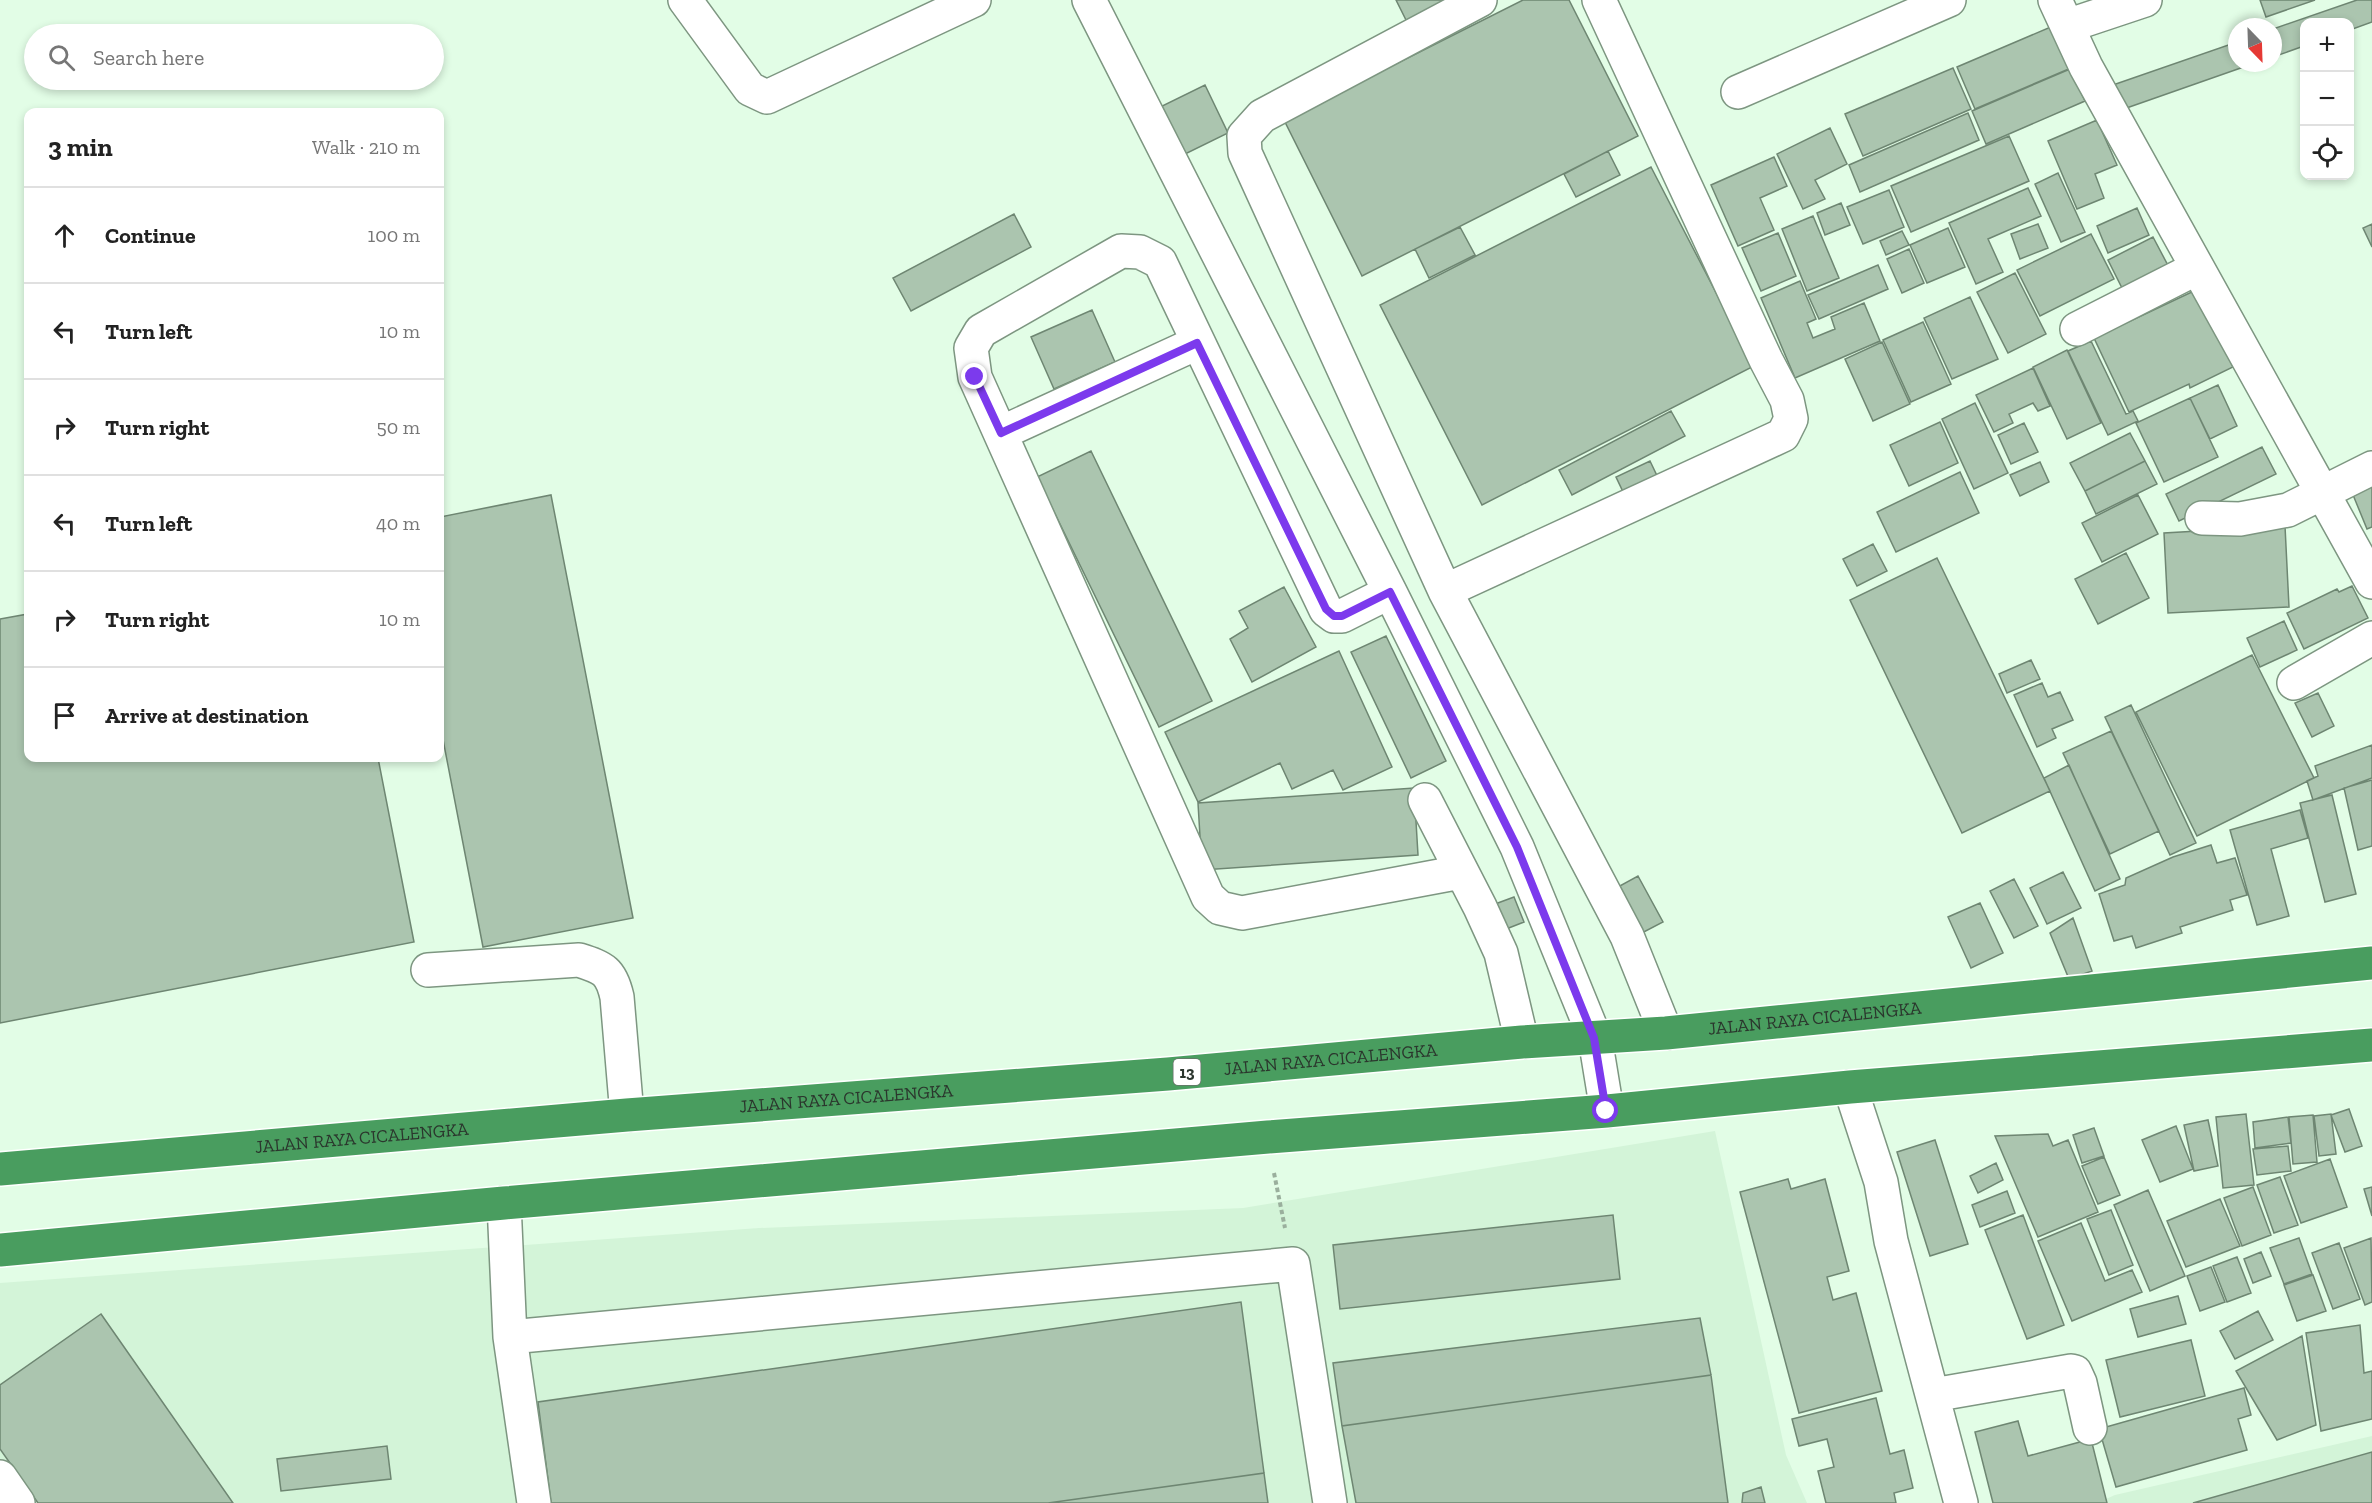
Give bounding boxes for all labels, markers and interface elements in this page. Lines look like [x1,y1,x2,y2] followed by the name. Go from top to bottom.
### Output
[2228,18,2282,72] north arrow
[2300,18,2354,180] map controls
[2300,18,2354,72] button: +
[24,24,444,90] search box
[45,41,78,74] icon: search
[93,44,204,71] text: Search here
[2300,72,2354,126] button: −
[2300,126,2354,180] button: locate
[48,131,113,163] text: 3 min
[312,135,420,159] text: Walk · 210 m
[48,219,81,252] icon: ahead
[105,222,196,249] text: Continue
[367,223,420,247] text: 100 m
[48,315,81,348] icon: left
[105,318,192,345] text: Turn left
[379,319,420,343] text: 10 m
[961,363,987,389] route end
[48,411,81,444] icon: right
[105,414,209,441] text: Turn right
[376,415,420,439] text: 50 m
[48,507,81,540] icon: left
[105,510,192,537] text: Turn left
[376,511,420,535] text: 40 m
[48,603,81,636] icon: right
[105,606,209,633] text: Turn right
[379,607,420,631] text: 10 m
[48,699,81,732] icon: arrive
[105,702,308,729] text: Arrive at destination
[1707,997,1923,1040] street label: JALAN RAYA CICALENGKA
[1223,1039,1438,1080] street label: JALAN RAYA CICALENGKA
[1174,1059,1200,1085] road number: 13
[738,1079,954,1117] street label: JALAN RAYA CICALENGKA
[1592,1097,1618,1123] route start
[254,1118,470,1158] street label: JALAN RAYA CICALENGKA

